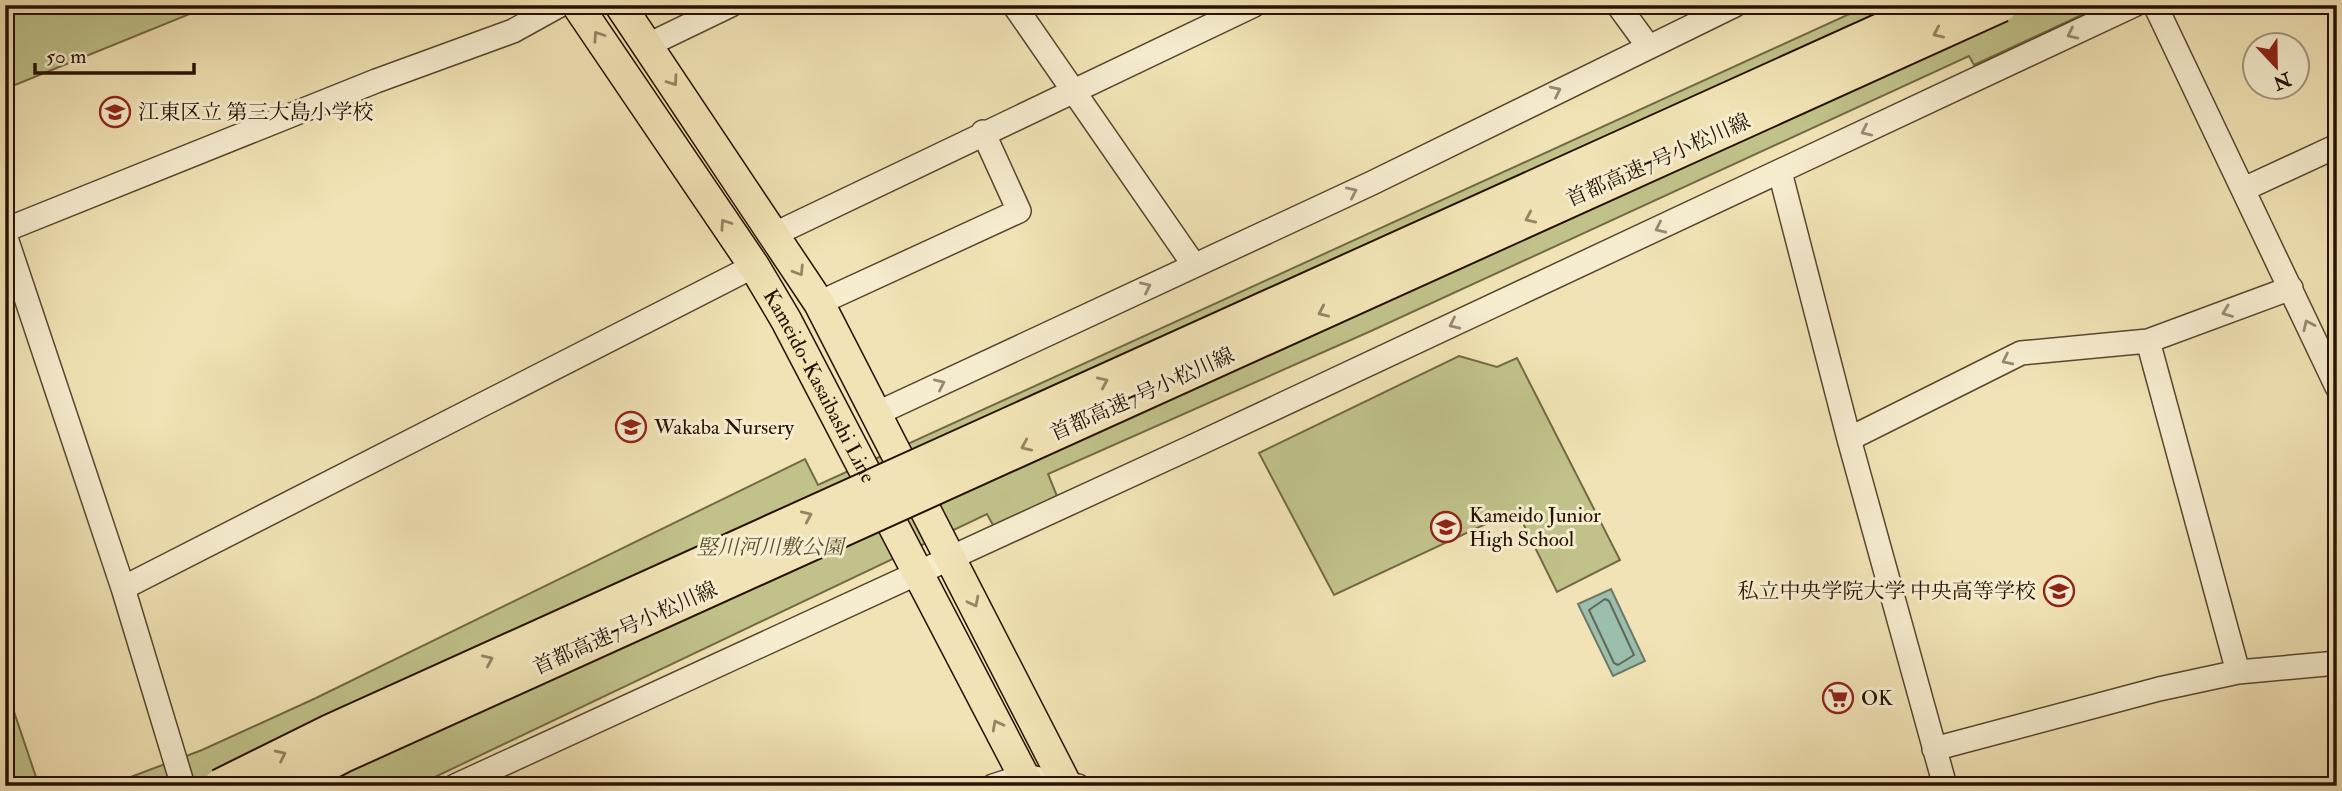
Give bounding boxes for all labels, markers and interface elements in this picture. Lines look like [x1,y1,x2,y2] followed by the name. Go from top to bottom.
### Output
[1933,25,1946,39] one-way arrow
[2067,26,2079,40] one-way arrow
[594,31,606,44] one-way arrow
[35,32,194,76] scale bar
[2240,32,2310,102] north arrow
[46,43,87,70] text: 50 m
[2269,66,2295,96] text: N
[665,73,677,86] one-way arrow
[1549,86,1561,100] one-way arrow
[98,95,132,129] school or university icon: 江東区立 第三大島小学校
[138,99,373,126] place label: 江東区立 第三大島小学校
[1562,108,1754,213] street label: 首都高速7号小松川線
[1861,123,1873,137] one-way arrow
[1345,186,1358,200] one-way arrow
[1525,210,1537,224] one-way arrow
[721,219,733,232] one-way arrow
[1655,220,1667,234] one-way arrow
[790,263,803,276] one-way arrow
[1139,282,1151,296] one-way arrow
[757,284,882,488] street label: Kameido-Kasaibashi Line
[2222,303,2234,317] one-way arrow
[1318,304,1330,318] one-way arrow
[1449,316,1461,330] one-way arrow
[2302,320,2316,332] one-way arrow
[1046,342,1238,447] street label: 首都高速7号小松川線
[2002,352,2014,366] one-way arrow
[1096,376,1109,390] one-way arrow
[933,379,945,393] one-way arrow
[614,410,648,444] school or university icon: Wakaba Nursery
[653,414,795,441] place label: Wakaba Nursery
[1021,438,1034,452] one-way arrow
[1469,502,1601,553] place label: Kameido Junior High School
[800,510,812,524] one-way arrow
[1429,510,1463,544] school or university icon: Kameido Junior High School
[697,534,846,561] park label: 竪川河川敷公園
[2042,574,2076,608] school or university icon: 私立中央学院大学 中央高等学校
[529,576,721,681] street label: 首都高速7号小松川線
[1738,578,2036,605] place label: 私立中央学院大学 中央高等学校
[965,595,979,607] one-way arrow
[481,654,493,668] one-way arrow
[1821,681,1855,715] supermarket icon: OK
[1861,685,1893,712] place label: OK
[992,720,1006,732] one-way arrow
[274,749,286,763] one-way arrow

